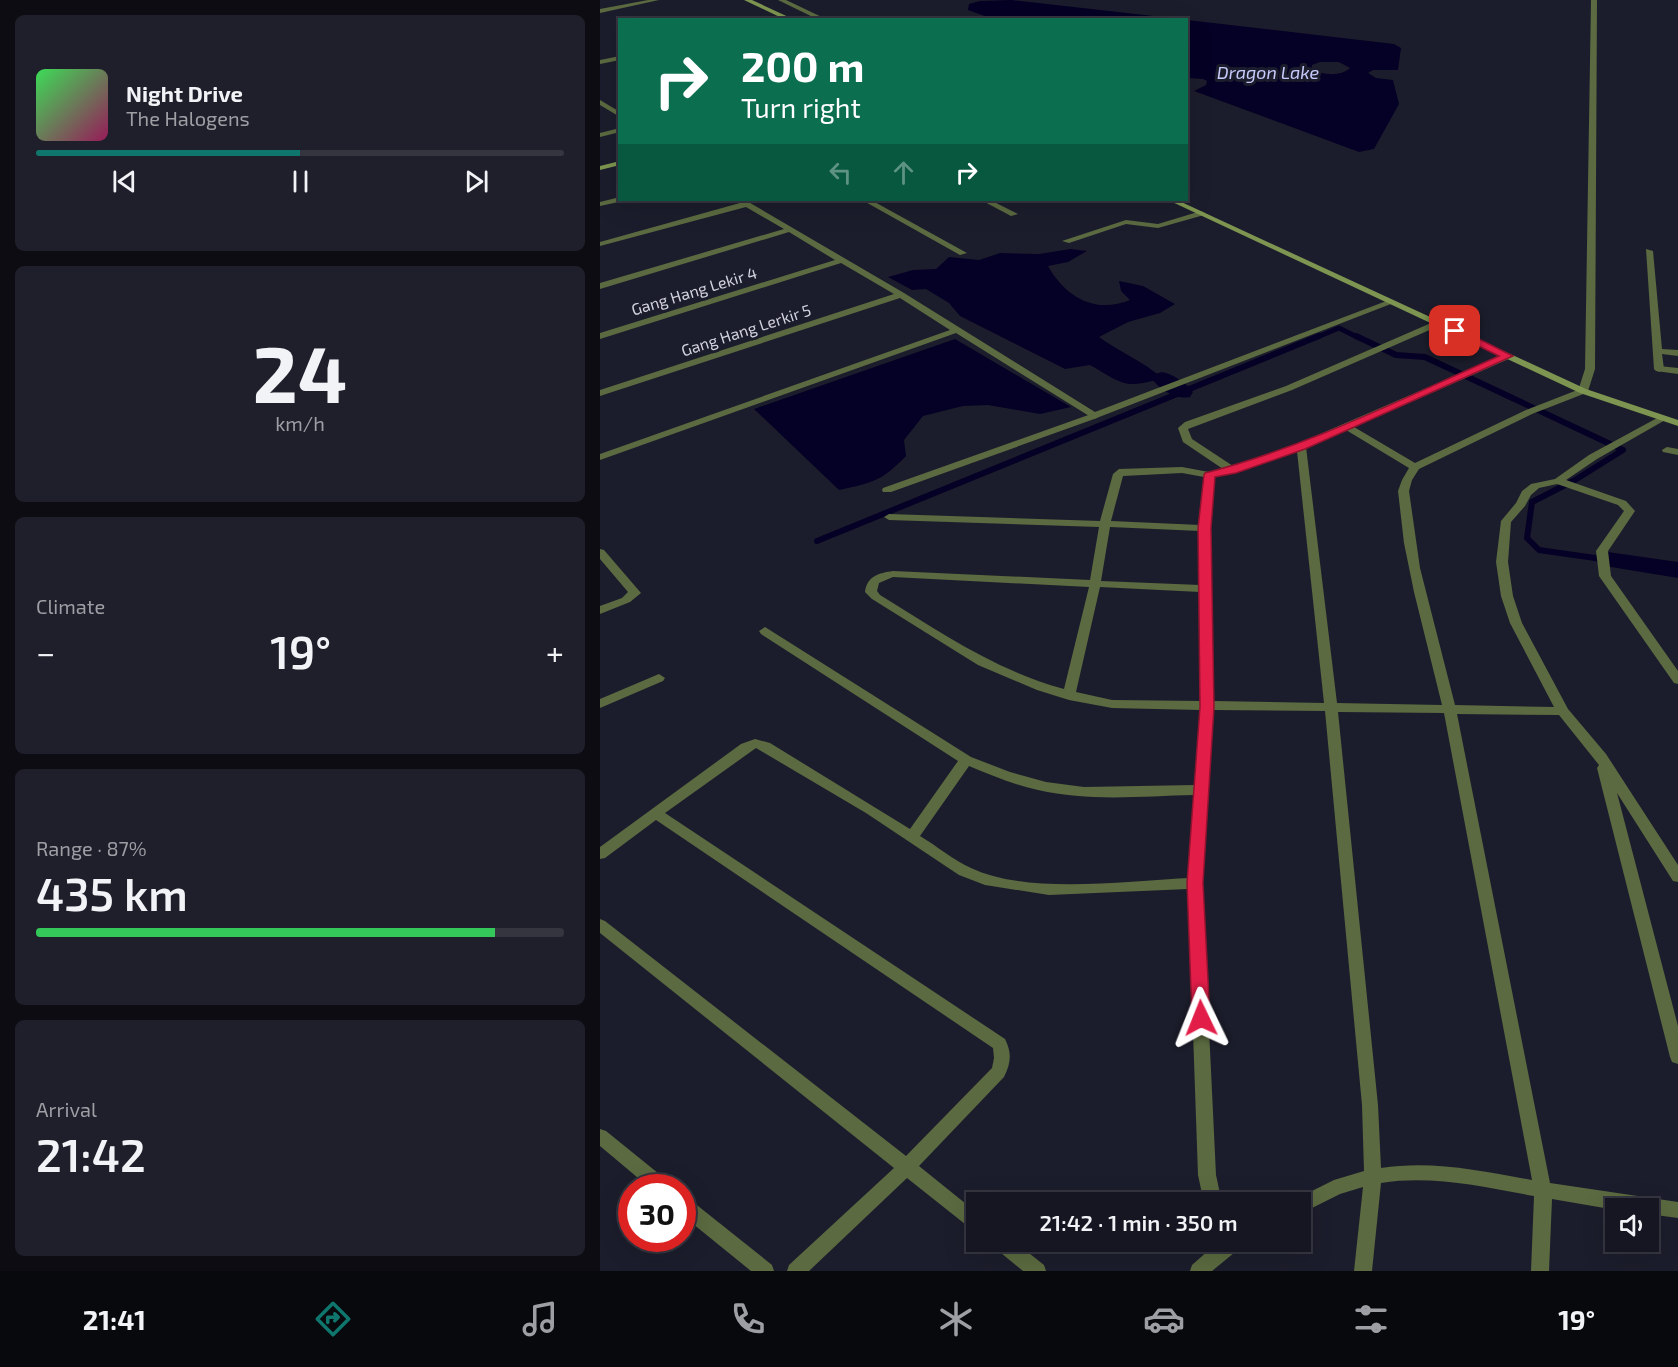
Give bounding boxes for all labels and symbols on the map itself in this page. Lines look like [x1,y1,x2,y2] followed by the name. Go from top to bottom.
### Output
[1217,61,1320,83] water label: Dragon Lake
[629,262,759,319] street label: Gang Hang Lekir 4
[679,300,813,359] street label: Gang Hang Lerkir 5
[1429,305,1480,356] pin
[1169,986,1233,1050] position arrow
[618,1174,696,1252] speed limit sign: 30

